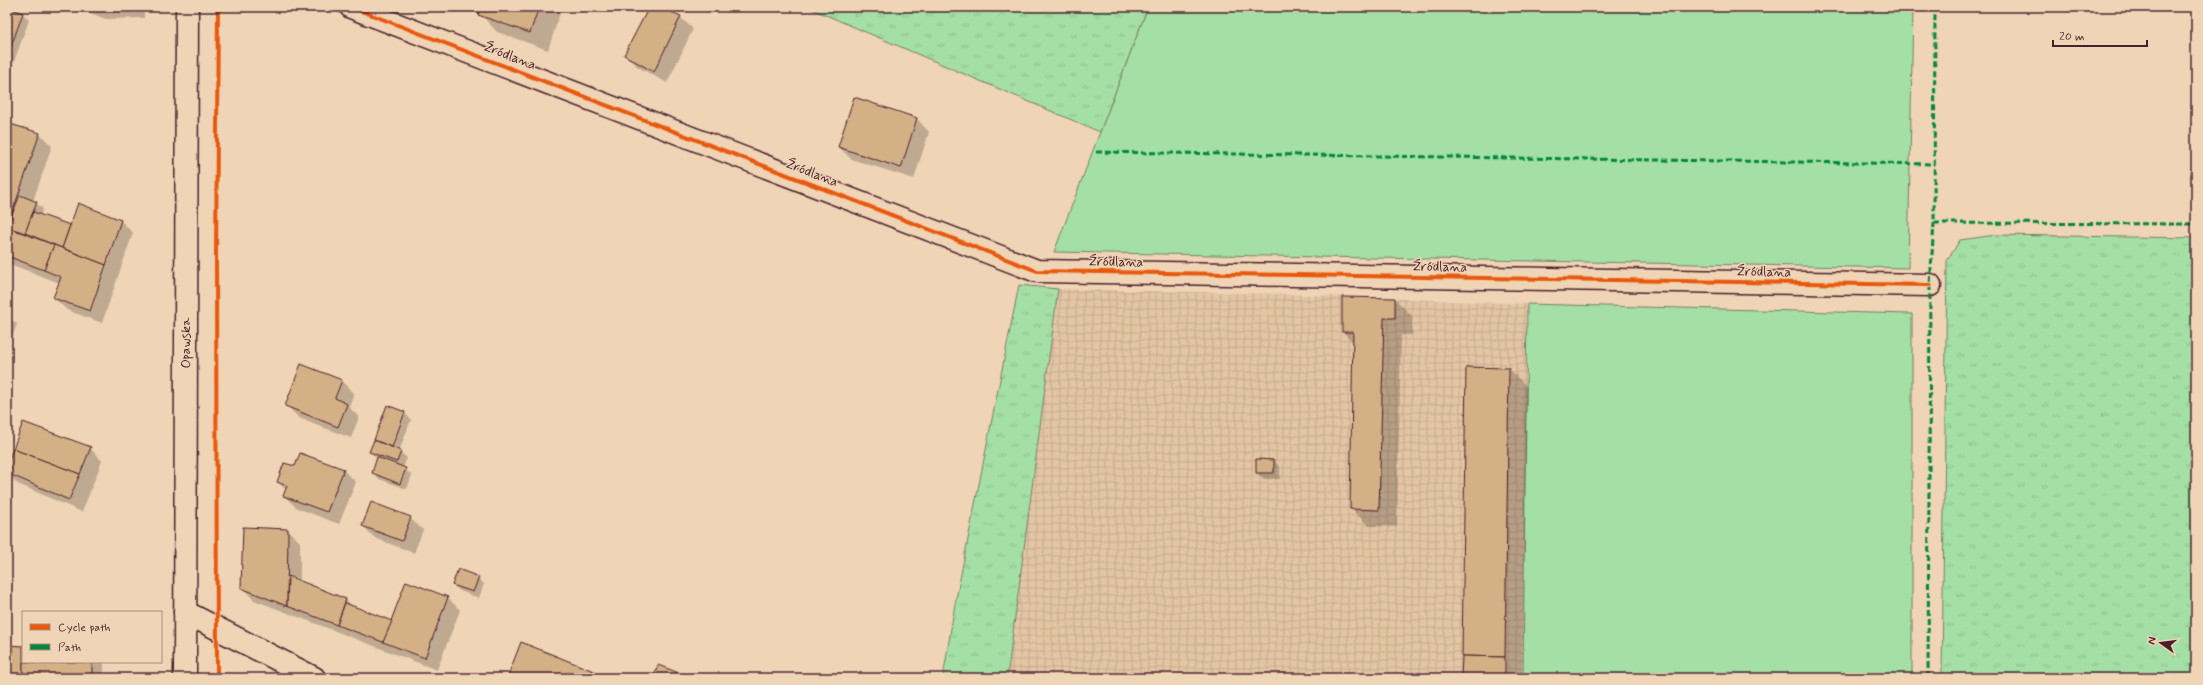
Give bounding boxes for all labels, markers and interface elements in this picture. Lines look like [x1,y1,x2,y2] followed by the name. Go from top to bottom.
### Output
[2053,22,2147,48] scale bar
[2059,29,2085,45] text: 20 m
[481,38,539,74] street label: Źródlana
[783,155,841,191] street label: Źródlana
[1089,253,1143,271] street label: Źródlana
[1413,258,1467,276] street label: Źródlana
[1737,263,1791,281] street label: Źródlana
[177,317,195,368] street label: Opawska
[22,611,162,663] legend
[58,620,110,636] text: Cycle path
[2141,623,2181,663] north arrow
[2145,636,2160,646] text: N
[58,640,81,656] text: Path

